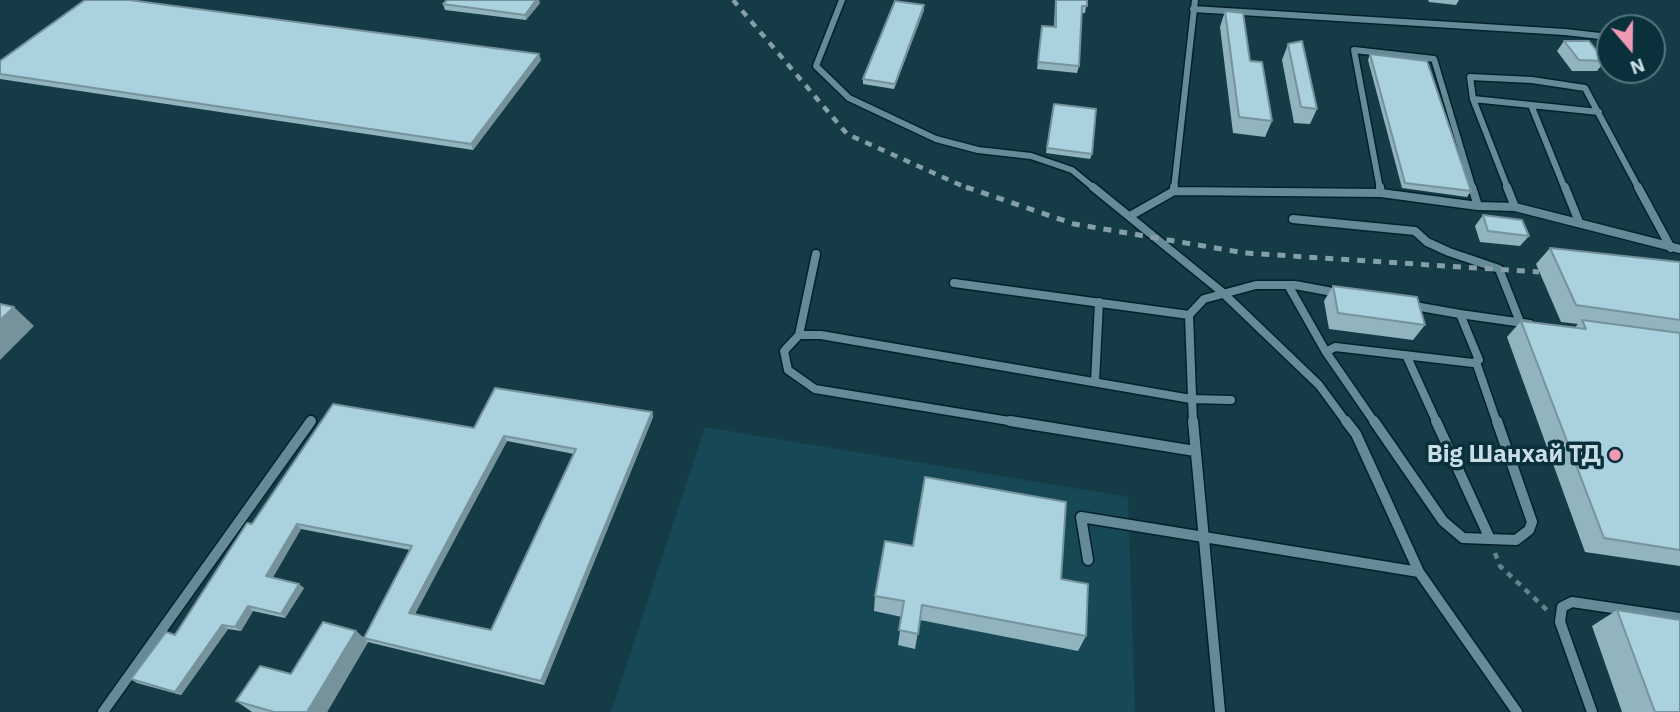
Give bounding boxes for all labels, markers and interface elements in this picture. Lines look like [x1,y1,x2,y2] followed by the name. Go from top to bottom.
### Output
[1596,14,1666,84] north arrow
[1627,53,1648,80] text: N
[1427,441,1601,469] place label: Big Шанхай ТД
[1607,447,1623,463] marker: Big Шанхай ТД

